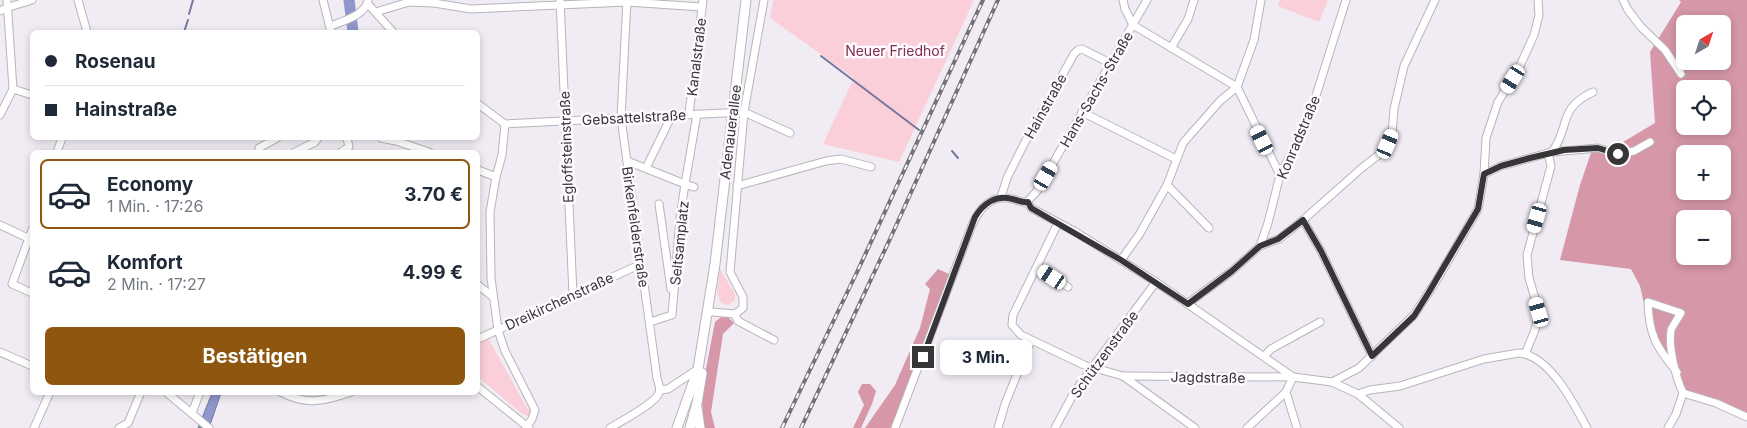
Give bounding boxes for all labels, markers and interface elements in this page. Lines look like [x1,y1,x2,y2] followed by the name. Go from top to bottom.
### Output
[1676,15,1731,70] north arrow
[1676,15,1731,265] map controls
[683,17,709,97] street label: Kanalstraße
[1056,28,1136,150] street label: Hans-Sachs-Straße
[845,42,945,59] park label: Neuer Friedhof
[75,50,156,73] text: Rosenau
[1498,62,1527,96] car
[1020,70,1070,142] street label: Hainstraße
[1676,80,1731,135] button: locate
[716,84,744,180] street label: Adenauerallee
[556,91,576,203] street label: Egloffsteinstraße
[1273,93,1323,181] street label: Konradstraße
[75,98,177,121] text: Hainstraße
[581,106,687,128] street label: Gebsattelstraße
[1248,123,1275,157] car
[1375,127,1400,161] car
[1607,143,1629,165] route start
[1676,145,1731,200] button: +
[1032,159,1059,193] car
[619,165,653,289] street label: Birkenfelderstraße
[47,172,92,217] icon: car
[107,173,193,196] text: Economy
[404,183,463,206] text: 3.70 €
[107,196,203,216] text: 1 Min. · 17:26
[666,200,692,286] street label: Seltsamplatz
[1525,202,1548,234] car
[1676,210,1731,265] button: −
[47,250,92,295] icon: car
[107,251,183,274] text: Komfort
[403,261,463,284] text: 4.99 €
[1035,262,1068,292] car
[502,268,616,334] street label: Dreikirchenstraße
[107,274,206,294] text: 2 Min. · 17:27
[1527,296,1550,328] car
[1067,307,1141,401] street label: Schützenstraße
[45,327,465,385] button: Bestätigen
[940,340,1033,374] callout: 3 Min.
[912,346,934,368] route end
[962,347,1010,367] text: 3 Min.
[1170,368,1246,386] street label: Jagdstraße

